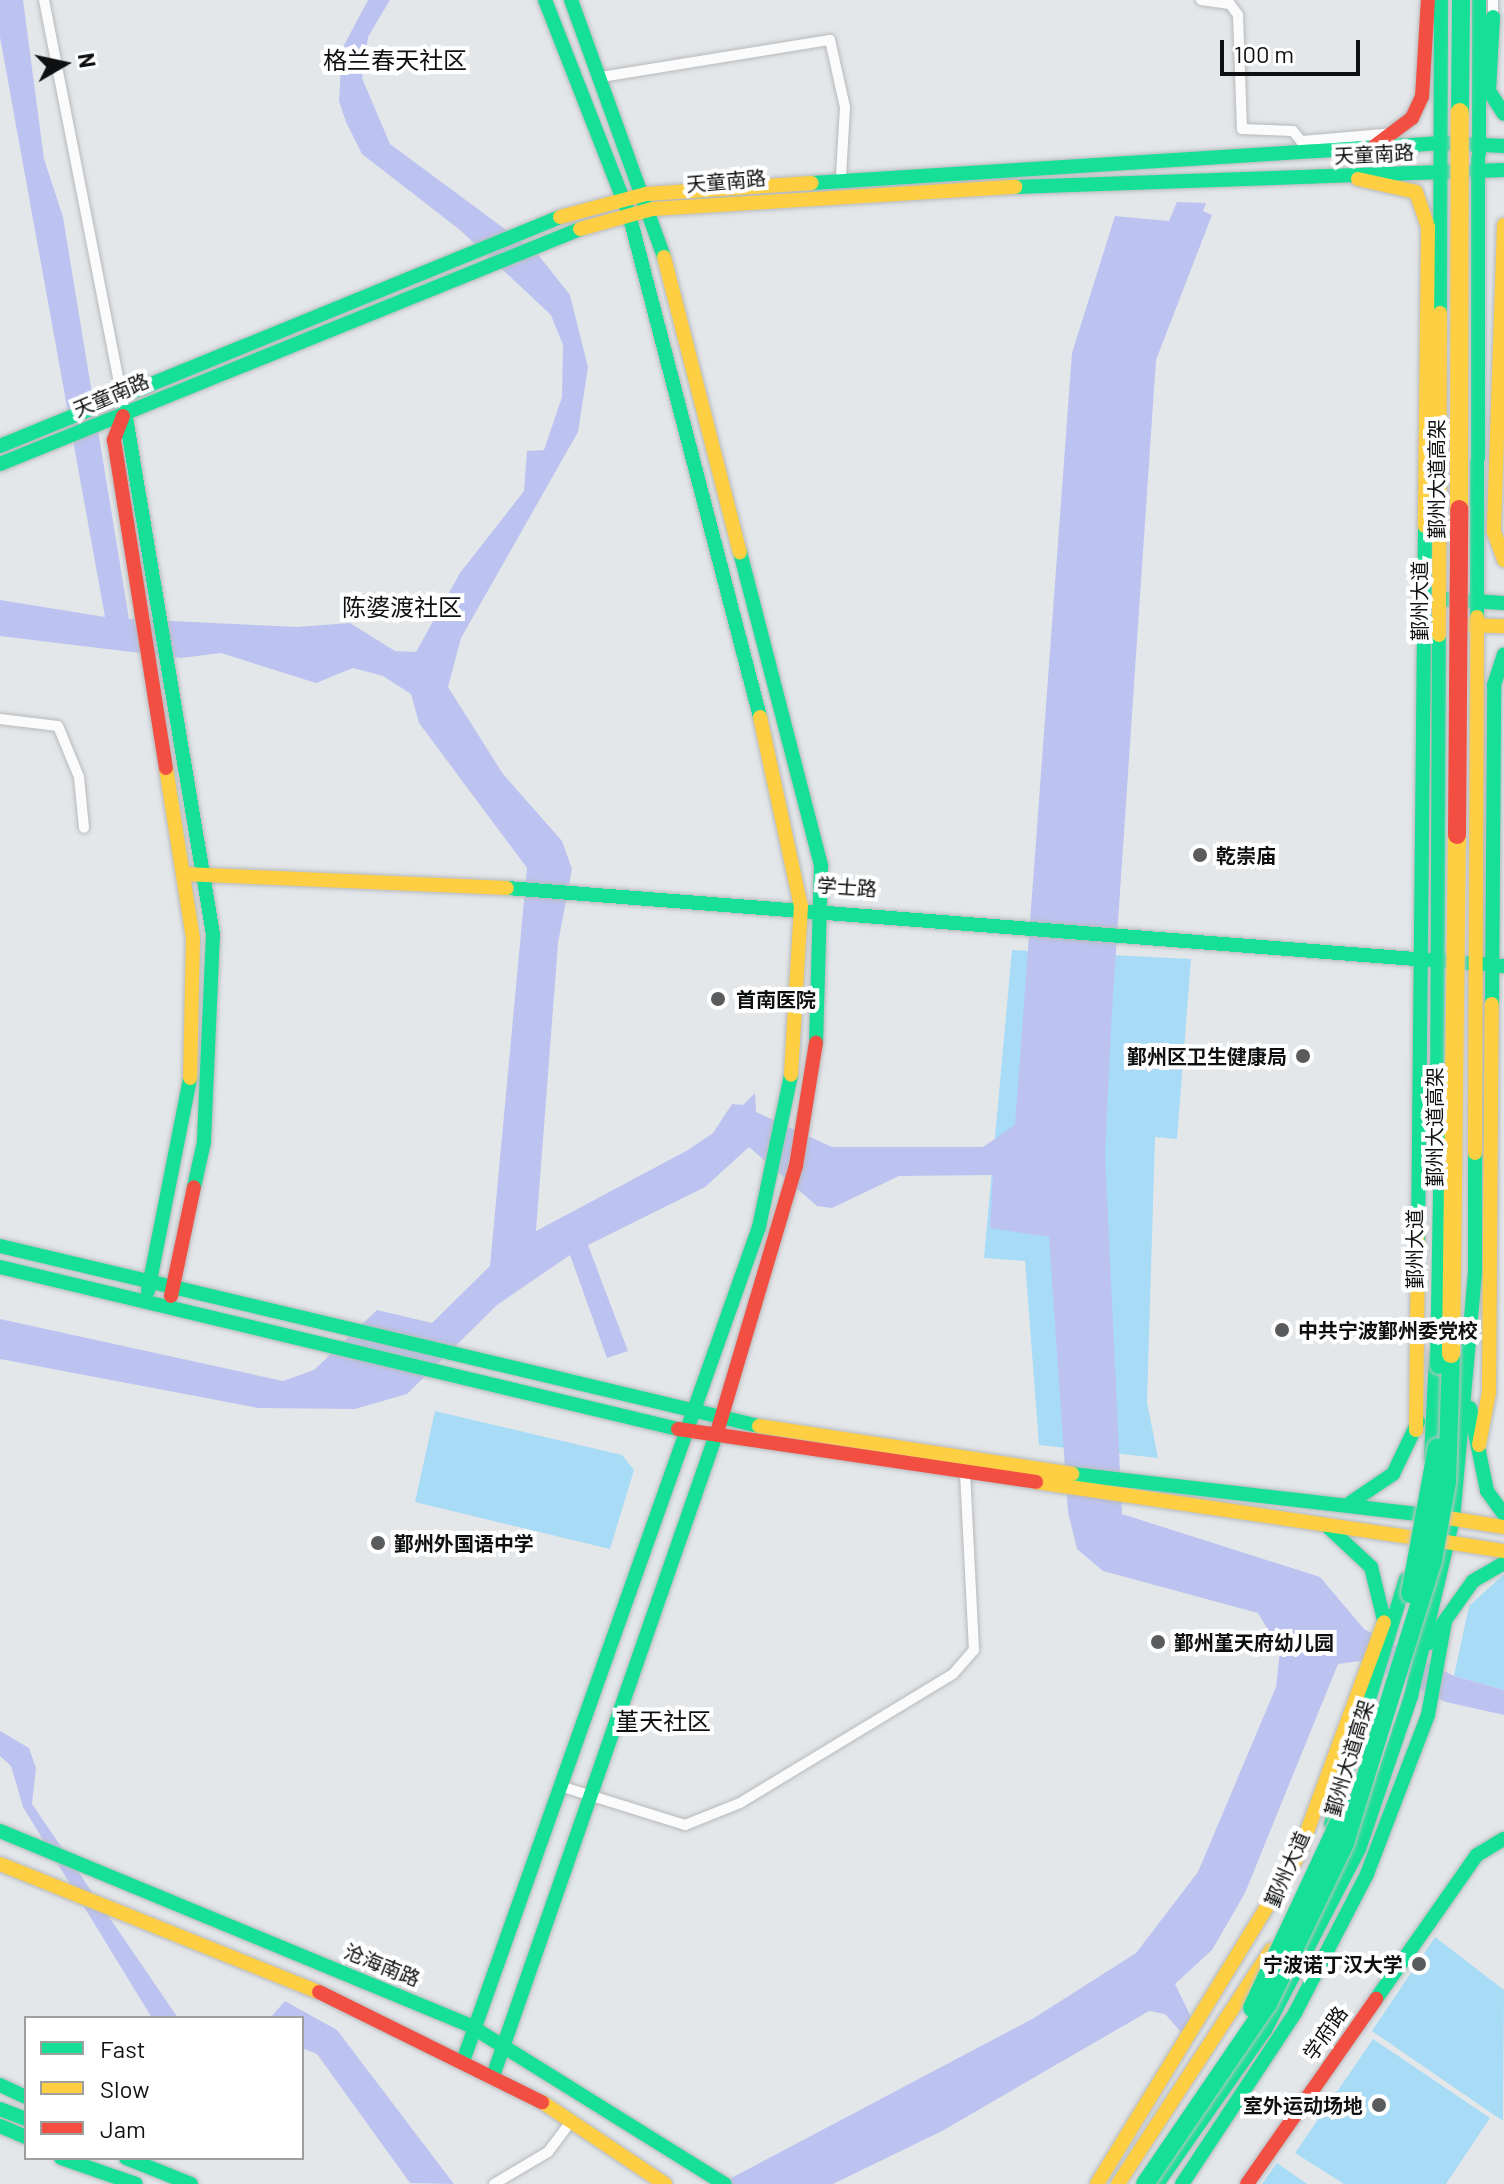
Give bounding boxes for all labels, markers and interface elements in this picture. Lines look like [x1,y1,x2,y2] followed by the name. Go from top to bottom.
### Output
[24,24,104,104] north arrow
[1224,24,1364,74] scale bar
[1234,39,1294,68] text: 100 m
[323,46,467,74] district label: 格兰春天社区
[74,51,102,70] text: N
[1333,140,1415,168] street label: 天童南路
[685,166,767,196] street label: 天童南路
[69,368,153,422] street label: 天童南路
[1424,419,1448,539] street label: 鄞州大道高架
[1407,561,1431,641] street label: 鄞州大道
[342,593,462,621] district label: 陈婆渡社区
[1216,843,1276,867] place label: 乾崇庙
[1191,846,1209,864] marker: 乾崇庙
[816,873,878,901] street label: 学士路
[736,987,816,1011] place label: 首南医院
[707,988,729,1010] marker: 首南医院
[1127,1044,1287,1068] place label: 鄞州区卫生健康局
[1294,1047,1312,1065] marker: 鄞州区卫生健康局
[1422,1067,1446,1187] street label: 鄞州大道高架
[1402,1209,1426,1289] street label: 鄞州大道
[1298,1318,1478,1342] place label: 中共宁波鄞州委党校
[1273,1321,1291,1339] marker: 中共宁波鄞州委党校
[394,1531,534,1555] place label: 鄞州外国语中学
[369,1534,387,1552] marker: 鄞州外国语中学
[1174,1630,1334,1654] place label: 鄞州堇天府幼儿园
[1149,1633,1167,1651] marker: 鄞州堇天府幼儿园
[1320,1697,1378,1819] street label: 鄞州大道高架
[615,1707,711,1735] district label: 堇天社区
[1260,1828,1314,1910] street label: 鄞州大道
[340,1939,424,1991] street label: 沧海南路
[1263,1952,1403,1976] place label: 宁波诺丁汉大学
[1410,1955,1428,1973] marker: 宁波诺丁汉大学
[1298,2002,1352,2064] street label: 学府路
[24,2016,304,2160] legend
[100,2034,145,2063] text: Fast
[100,2074,149,2103] text: Slow
[1243,2093,1363,2117] place label: 室外运动场地
[1370,2096,1388,2114] marker: 室外运动场地
[100,2114,146,2143] text: Jam

